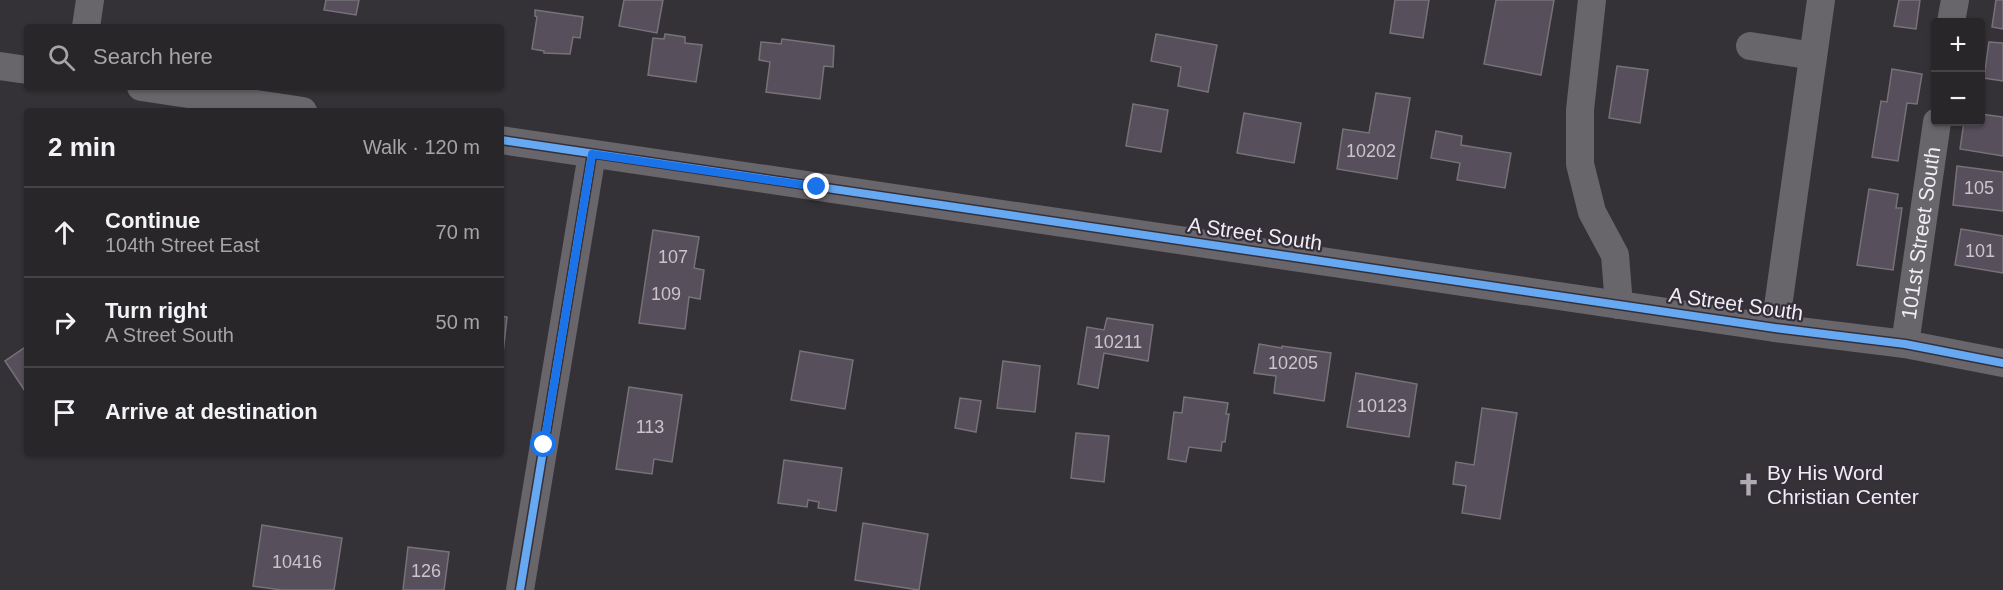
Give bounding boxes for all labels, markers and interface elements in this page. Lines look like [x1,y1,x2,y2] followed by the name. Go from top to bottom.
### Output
[1931,18,1985,126] map controls
[1931,18,1985,72] button: +
[24,24,504,90] search box
[45,41,78,74] icon: search
[93,44,213,69] text: Search here
[1931,72,1985,126] button: −
[48,132,116,162] text: 2 min
[363,136,480,158] text: Walk · 120 m
[1346,141,1396,161] house number: 10202
[1897,145,1944,321] street label: 101st Street South
[803,173,829,199] route end
[1964,178,1994,198] house number: 105
[105,208,200,233] text: Continue
[1186,213,1324,254] street label: A Street South
[48,216,81,249] icon: ahead
[436,221,480,243] text: 70 m
[105,234,260,256] text: 104th Street East
[1965,241,1995,261] house number: 101
[658,247,688,267] house number: 107
[1667,283,1805,324] street label: A Street South
[651,284,681,304] house number: 109
[105,298,207,323] text: Turn right
[48,306,81,339] icon: right
[436,311,480,333] text: 50 m
[105,324,234,346] text: A Street South
[1094,332,1142,352] house number: 10211
[1268,353,1318,373] house number: 10205
[48,396,81,429] icon: arrive
[1357,396,1407,416] house number: 10123
[105,399,318,424] text: Arrive at destination
[636,417,664,437] house number: 113
[530,431,556,457] route start
[1767,461,1919,508] place label: By His Word Christian Center
[1736,472,1762,498] church icon: By His Word Christian Center
[272,552,322,572] house number: 10416
[411,561,441,581] house number: 126

